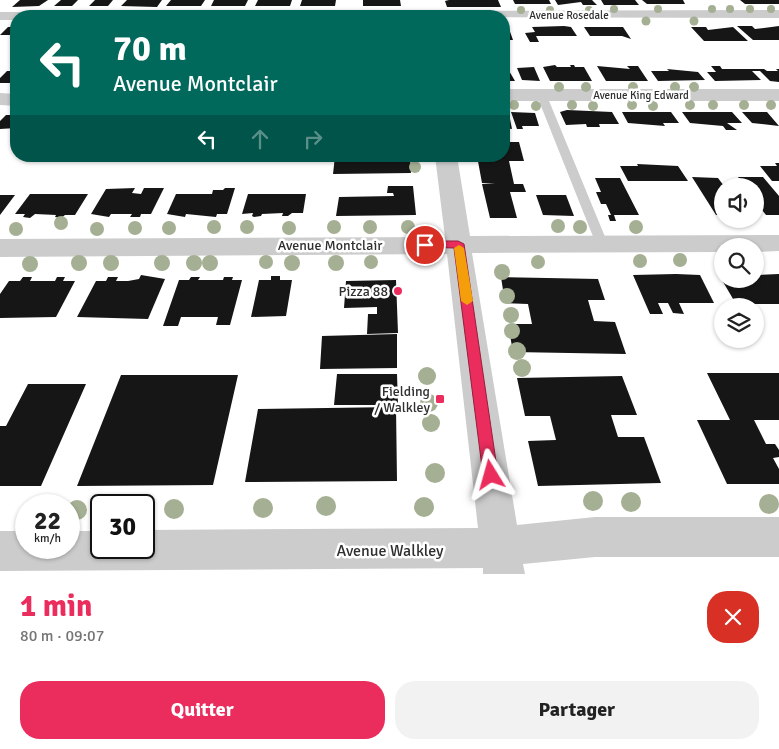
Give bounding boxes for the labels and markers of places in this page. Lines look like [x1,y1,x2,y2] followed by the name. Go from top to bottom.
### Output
[404,224,446,266] pin
[338,283,388,300] place label: Pizza 88
[392,285,404,297] marker: Pizza 88
[374,383,430,416] place label: Fielding / Walkley
[434,393,446,405] marker: Fielding / Walkley

